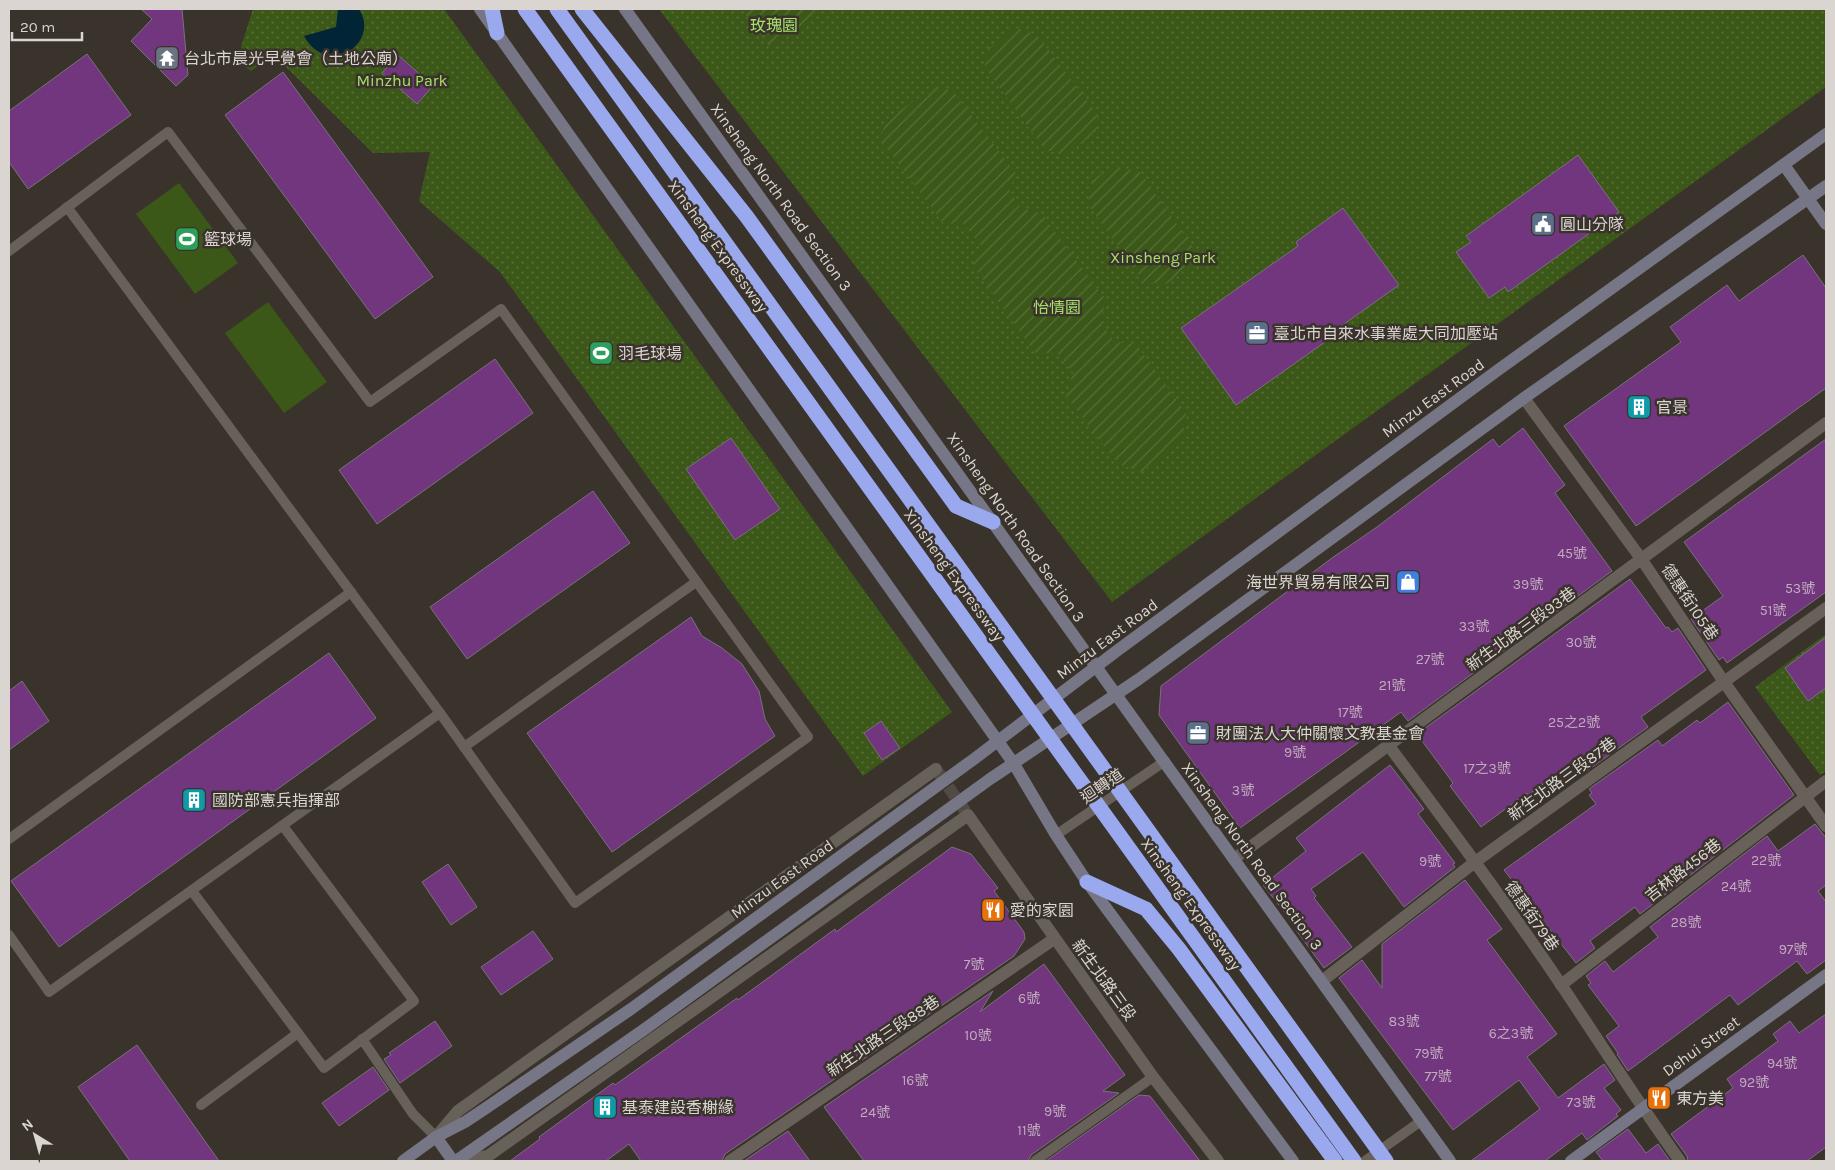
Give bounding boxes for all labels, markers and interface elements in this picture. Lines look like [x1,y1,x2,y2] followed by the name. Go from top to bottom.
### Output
[12,10,82,42] scale bar
[750,16,798,35] park label: 玫瑰園
[20,18,55,36] text: 20 m
[154,45,180,71] temple icon: 台北市晨光早覺會（土地公廟）
[184,49,408,68] place label: 台北市晨光早覺會（土地公廟）
[356,71,448,90] park label: Minzhu Park
[706,99,856,295] street label: Xinsheng North Road Section 3
[664,176,773,316] street label: Xinsheng Expressway
[1530,211,1556,237] public building icon: 圓山分隊
[1560,215,1624,234] place label: 圓山分隊
[174,226,200,252] sports icon: 籃球場
[204,230,252,249] place label: 籃球場
[1110,248,1216,267] park label: Xinsheng Park
[1033,298,1081,317] park label: 怡情園
[1244,320,1270,346] office icon: 臺北市自來水事業處大同加壓站
[1274,324,1498,343] place label: 臺北市自來水事業處大同加壓站
[588,340,614,366] sports icon: 羽毛球場
[618,344,682,363] place label: 羽毛球場
[1378,354,1488,442] street label: Minzu East Road
[1626,394,1652,420] building icon: 官景
[1656,398,1688,417] place label: 官景
[943,428,1089,626] street label: Xinsheng North Road Section 3
[900,505,1009,645] street label: Xinsheng Expressway
[1557,545,1587,562] house number: 45號
[1658,560,1722,644] street label: 德惠街105巷
[1395,569,1421,595] shop icon: 海世界貿易有限公司
[1246,573,1390,592] place label: 海世界貿易有限公司
[1513,576,1543,593] house number: 39號
[1785,580,1815,597] house number: 53號
[1463,583,1579,675] street label: 新生北路三段93巷
[1053,595,1161,683] street label: Minzu East Road
[1760,602,1786,619] house number: 51號
[1459,618,1489,635] house number: 33號
[1566,634,1596,651] house number: 30號
[1416,651,1444,668] house number: 27號
[1379,677,1405,694] house number: 21號
[1337,704,1363,721] house number: 17號
[1548,714,1600,731] house number: 25之2號
[1185,720,1211,746] office icon: 財團法人大仲關懷文教基金會
[1216,724,1424,743] place label: 財團法人大仲關懷文教基金會
[1504,733,1620,825] street label: 新生北路三段87巷
[1284,744,1306,761] house number: 9號
[1177,758,1327,954] street label: Xinsheng North Road Section 3
[1463,760,1511,777] house number: 17之3號
[1077,765,1127,807] street label: 迴轉道
[1232,782,1254,799] house number: 3號
[181,787,207,813] building icon: 國防部憲兵指揮部
[212,791,340,810] place label: 國防部憲兵指揮部
[1137,834,1246,974] street label: Xinsheng Expressway
[1641,834,1725,906] street label: 吉林路456巷
[727,835,837,923] street label: Minzu East Road
[1751,852,1781,869] house number: 22號
[1419,853,1441,870] house number: 9號
[1501,877,1563,955] street label: 德惠街79巷
[1721,878,1751,895] house number: 24號
[980,897,1006,923] restaurant icon: 愛的家園
[1010,901,1074,920] place label: 愛的家園
[1671,914,1701,931] house number: 28號
[1068,936,1140,1024] street label: 新生北路三段
[1779,941,1807,958] house number: 97號
[964,956,984,973] house number: 7號
[1018,990,1040,1007] house number: 6號
[823,991,943,1081] street label: 新生北路三段88巷
[1659,1012,1743,1080] street label: Dehui Street
[1389,1013,1419,1030] house number: 83號
[1489,1025,1533,1042] house number: 6之3號
[965,1027,991,1044] house number: 10號
[1415,1045,1443,1062] house number: 79號
[1767,1055,1797,1072] house number: 94號
[1424,1068,1452,1085] house number: 77號
[902,1072,928,1089] house number: 16號
[1739,1074,1769,1091] house number: 92號
[1646,1085,1672,1111] restaurant icon: 東方美
[1676,1089,1724,1108] place label: 東方美
[592,1094,618,1120] building icon: 基泰建設香榭緣
[1567,1094,1595,1111] house number: 73號
[622,1098,734,1117] place label: 基泰建設香榭緣
[1044,1103,1066,1120] house number: 9號
[860,1104,890,1121] house number: 24號
[10,1110,60,1160] north arrow
[18,1115,37,1135] text: N
[1017,1122,1041,1139] house number: 11號

